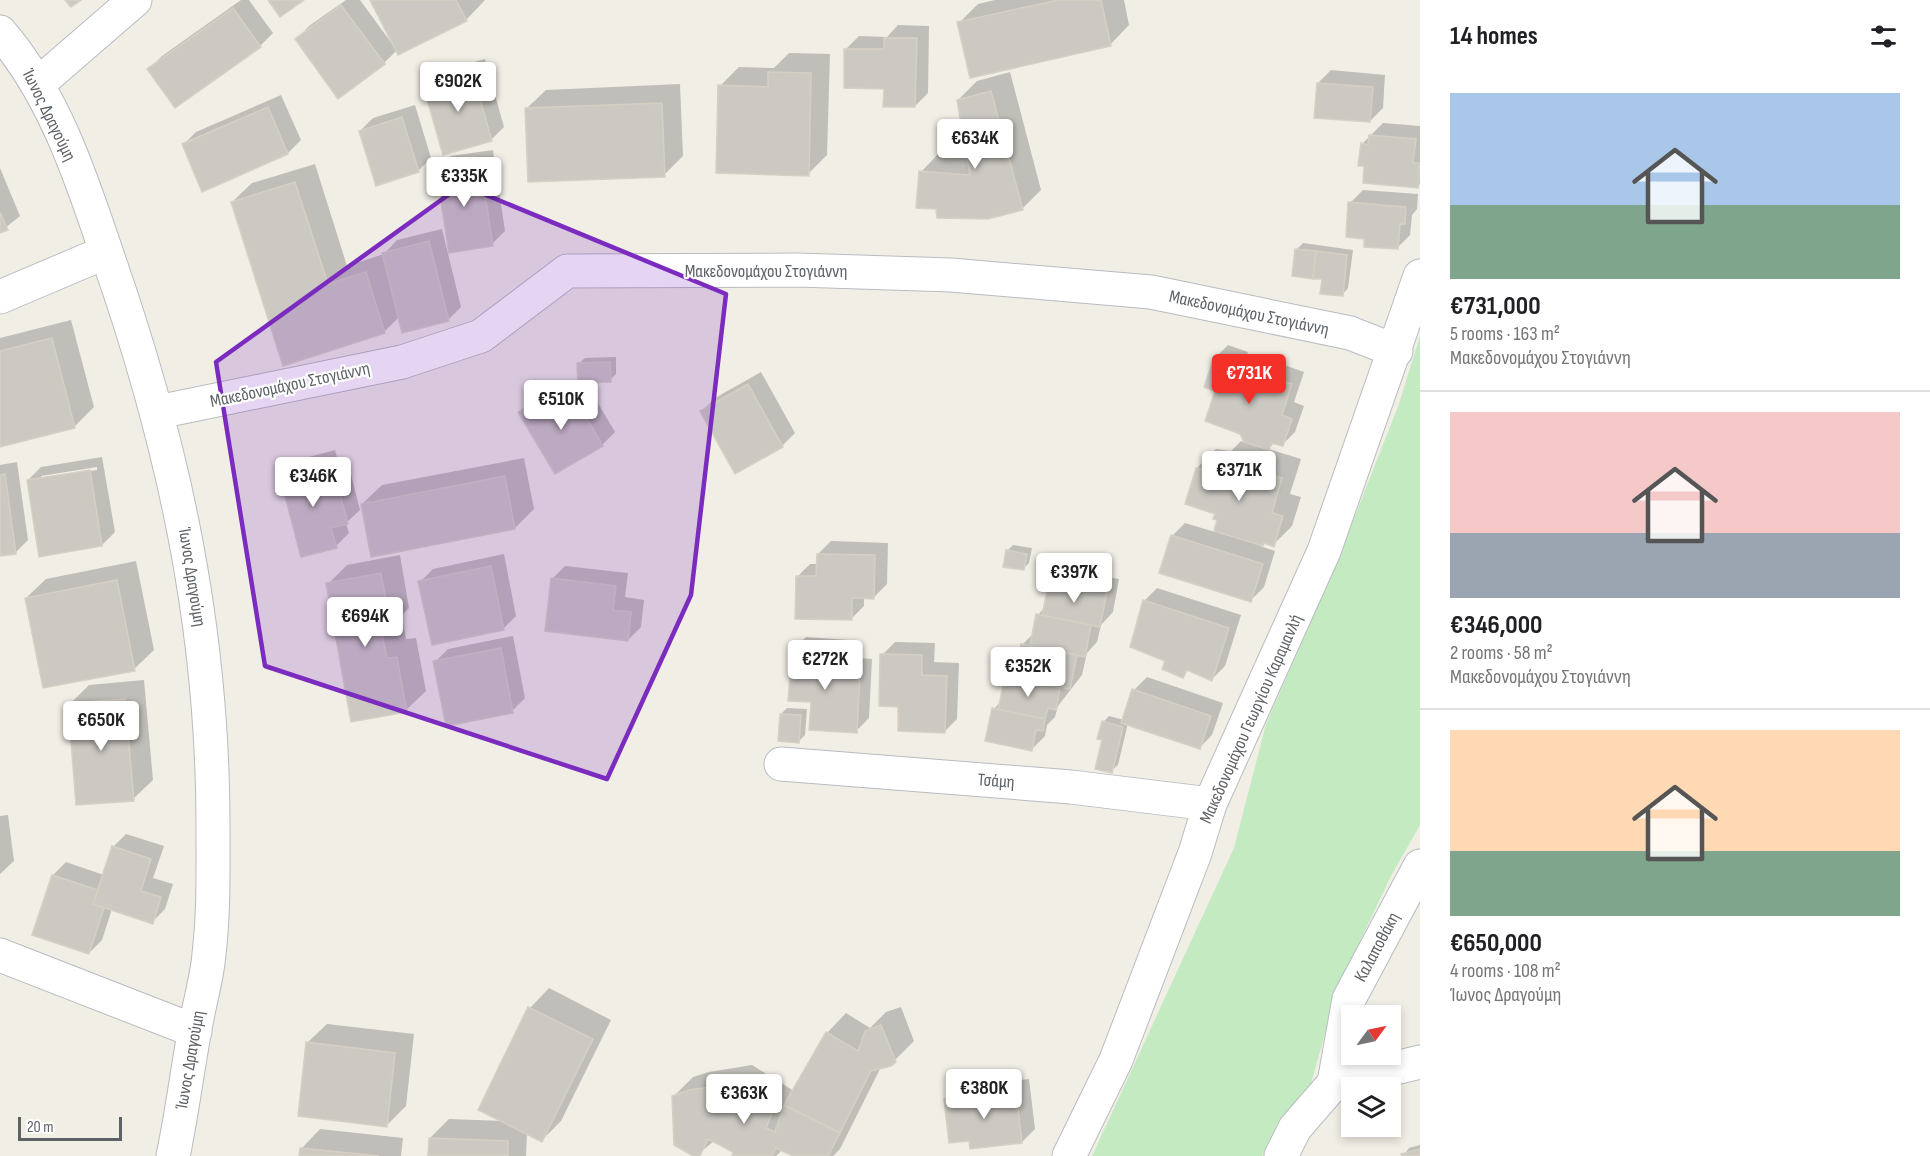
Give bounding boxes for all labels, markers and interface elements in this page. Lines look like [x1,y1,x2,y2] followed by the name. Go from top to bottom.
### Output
[1867,20,1900,53] icon: filters
[1450,21,1538,52] text: 14 homes
[416,62,500,113] pin: €902K
[17,64,80,165] street label: Ίωνος Δραγούμη
[434,69,482,93] text: €902K
[933,119,1017,170] pin: €634K
[951,126,999,150] text: €634K
[1621,132,1729,240] icon: home
[422,157,506,208] pin: €335K
[440,164,488,188] text: €335K
[685,261,847,282] street label: Μακεδονομάχου Στογιάννη
[1167,286,1331,340] street label: Μακεδονομάχου Στογιάννη
[1450,291,1541,322] text: €731,000
[1450,322,1560,346] text: 5 rooms · 163 m²
[1450,346,1631,370] text: Μακεδονομάχου Στογιάννη
[1207,354,1291,405] pin: €731K
[208,358,372,412] street label: Μακεδονομάχου Στογιάννη
[1226,361,1272,385] text: €731K
[519,380,603,431] pin: €510K
[538,387,584,411] text: €510K
[1197,451,1281,502] pin: €371K
[1621,451,1729,559] icon: home
[271,457,355,508] pin: €346K
[1216,458,1262,482] text: €371K
[289,464,337,488] text: €346K
[174,525,210,628] street label: Ίωνος Δραγούμη
[1032,553,1116,604] pin: €397K
[1050,560,1098,584] text: €397K
[323,597,407,648] pin: €694K
[341,604,389,628] text: €694K
[1450,610,1542,641] text: €346,000
[1195,611,1307,827] street label: Μακεδονομάχου Γεωργίου Καραμανλή
[783,640,867,691] pin: €272K
[1450,641,1553,665] text: 2 rooms · 58 m²
[802,647,848,671] text: €272K
[986,647,1070,698] pin: €352K
[1005,654,1051,678] text: €352K
[1450,665,1631,689] text: Μακεδονομάχου Στογιάννη
[59,701,143,752] pin: €650K
[77,708,125,732] text: €650K
[977,769,1015,793] street label: Τσάμη
[1621,769,1729,877] icon: home
[1350,909,1404,985] street label: Καλαποθάκη
[1450,928,1542,959] text: €650,000
[1450,959,1561,983] text: 4 rooms · 108 m²
[1450,983,1561,1007] text: Ίωνος Δραγούμη
[1341,1005,1401,1065] north arrow
[1341,1005,1401,1137] map controls
[171,1009,209,1112] street label: Ίωνος Δραγούμη
[942,1069,1026,1120] pin: €380K
[702,1074,786,1125] pin: €363K
[960,1076,1008,1100] text: €380K
[1341,1077,1401,1137] button: layers
[720,1081,768,1105] text: €363K
[18,1114,122,1142] scale bar
[27,1118,54,1137] text: 20 m

